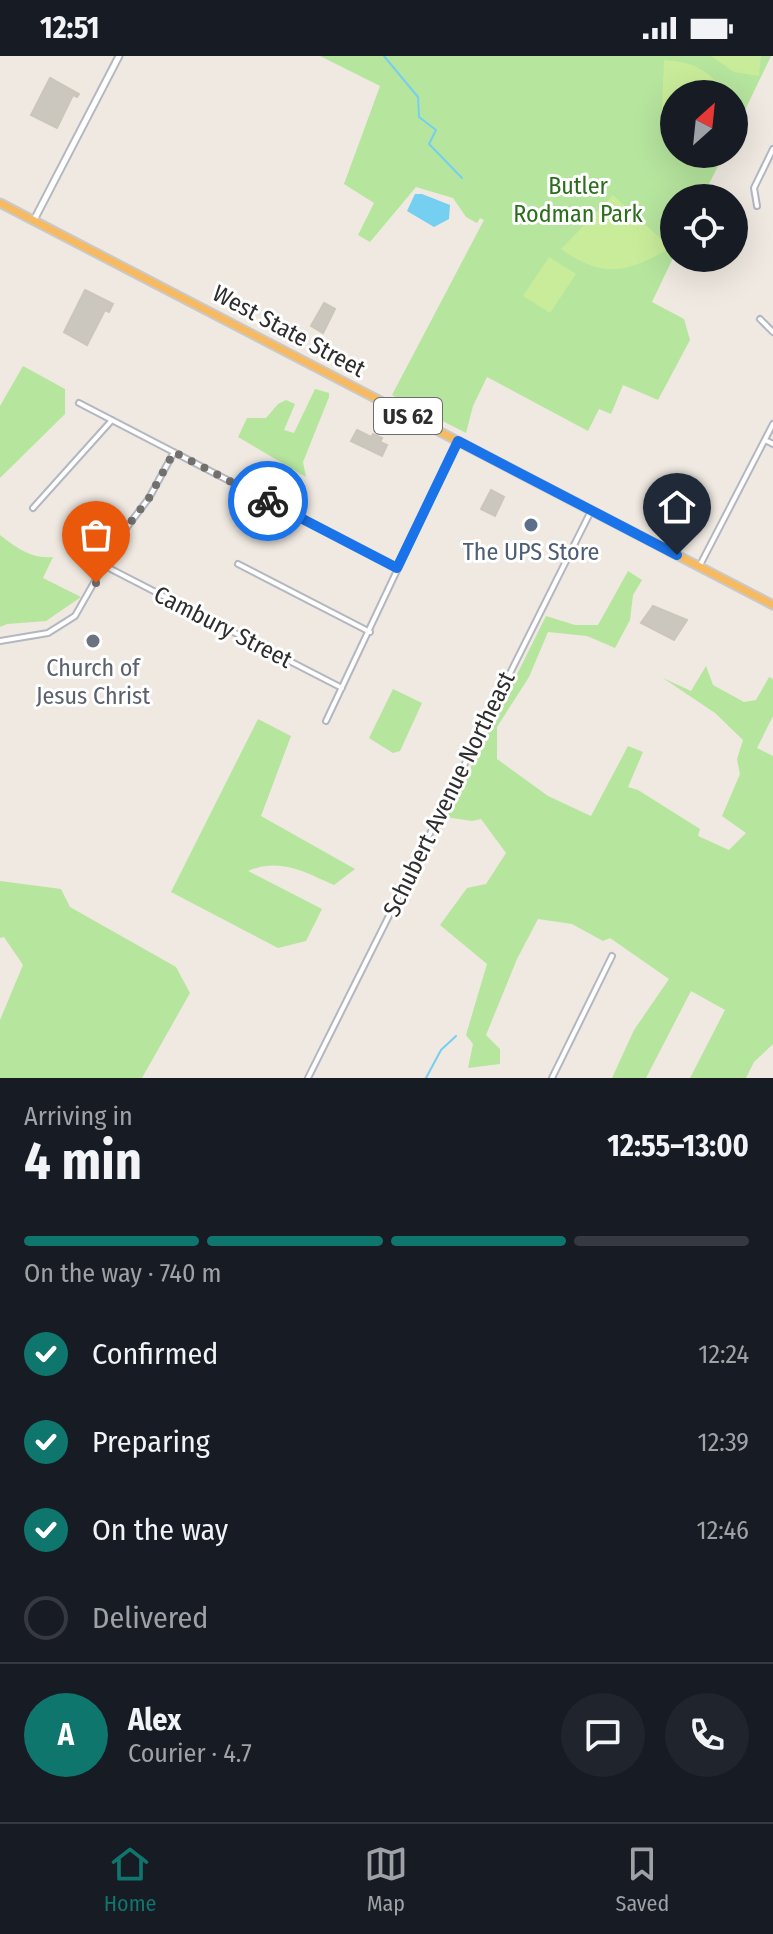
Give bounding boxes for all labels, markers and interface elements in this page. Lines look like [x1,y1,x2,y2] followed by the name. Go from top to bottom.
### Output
[40,10,100,46] text: 12:51
[660,80,748,168] north arrow
[660,80,748,272] map controls
[513,172,643,228] park label: Butler Rodman Park
[660,184,748,272] button: locate
[208,279,370,383] street label: West State Street
[374,398,442,434] road number: US 62
[228,461,308,541] courier
[643,473,711,555] pin
[246,479,290,523] icon: bike
[655,485,699,529] icon: home
[62,501,130,583] pin
[74,513,118,557] icon: bag
[522,516,540,534] marker: The UPS Store
[463,538,599,566] place label: The UPS Store
[149,580,297,674] street label: Cambury Street
[84,632,102,650] marker: Church of Jesus Christ
[36,654,150,710] place label: Church of Jesus Christ
[377,667,521,921] street label: Schubert Avenue Northeast
[24,1101,133,1132] text: Arriving in
[607,1128,749,1164] text: 12:55–13:00
[24,1130,142,1193] text: 4 min
[24,1258,222,1289] text: On the way · 740 m
[24,1332,68,1376] icon: check
[92,1336,218,1372] text: Confirmed
[698,1339,749,1370] text: 12:24
[24,1420,68,1464] icon: check
[92,1424,210,1460] text: Preparing
[698,1427,749,1458] text: 12:39
[24,1508,68,1552] icon: check
[92,1512,228,1548] text: On the way
[697,1515,749,1546] text: 12:46
[92,1600,208,1636] text: Delivered
[561,1693,645,1777] button: chat
[665,1693,749,1777] button: phone
[128,1702,181,1738] text: Alex
[58,1717,74,1753] text: A
[128,1738,252,1769] text: Courier · 4.7
[104,1842,156,1917] tab: Home
[364,1842,408,1917] tab: Map
[615,1842,669,1917] tab: Saved

